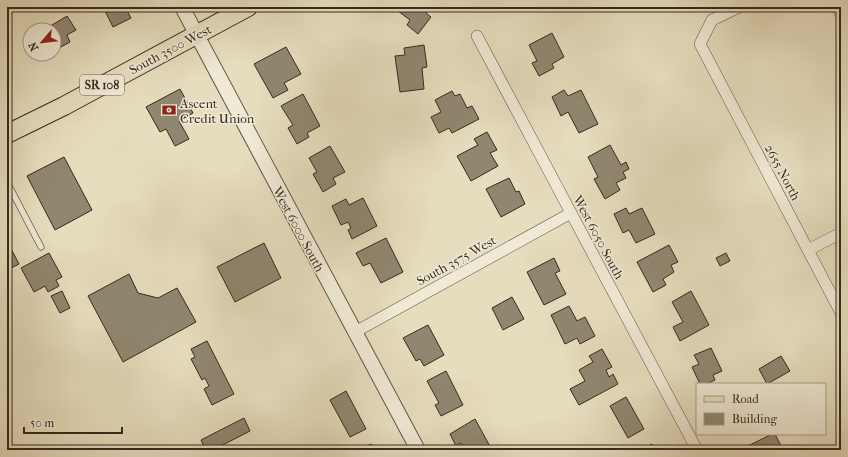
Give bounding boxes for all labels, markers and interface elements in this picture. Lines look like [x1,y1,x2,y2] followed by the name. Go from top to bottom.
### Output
[127,21,214,77] street label: South 3500 West
[22,22,62,62] north arrow
[26,39,41,53] text: N
[80,75,124,95] road number: SR 108
[179,96,255,126] place label: Ascent Credit Union
[161,102,177,118] bank icon: Ascent Credit Union
[762,142,804,203] street label: 2655 North
[269,183,328,275] street label: West 6000 South
[570,192,627,282] street label: West 6050 South
[414,232,499,288] street label: South 3575 West
[696,383,826,435] legend
[732,392,759,406] text: Road
[24,409,122,435] scale bar
[732,412,777,426] text: Building
[30,416,54,430] text: 50 m

